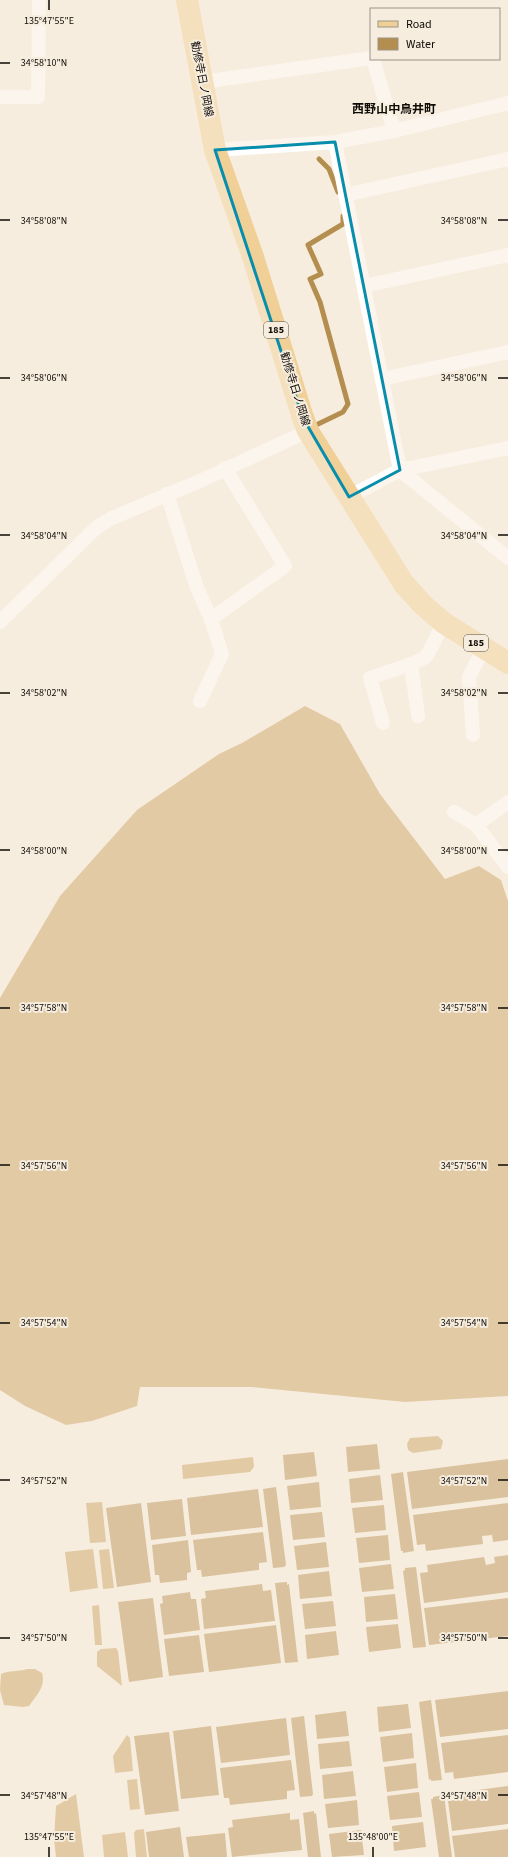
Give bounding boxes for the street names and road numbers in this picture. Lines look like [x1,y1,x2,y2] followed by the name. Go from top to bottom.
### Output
[187,40,217,118] street label: 勧修寺日ノ岡線
[264,322,288,338] road number: 185
[277,350,313,428] street label: 勧修寺日ノ岡線
[464,635,488,651] road number: 185

